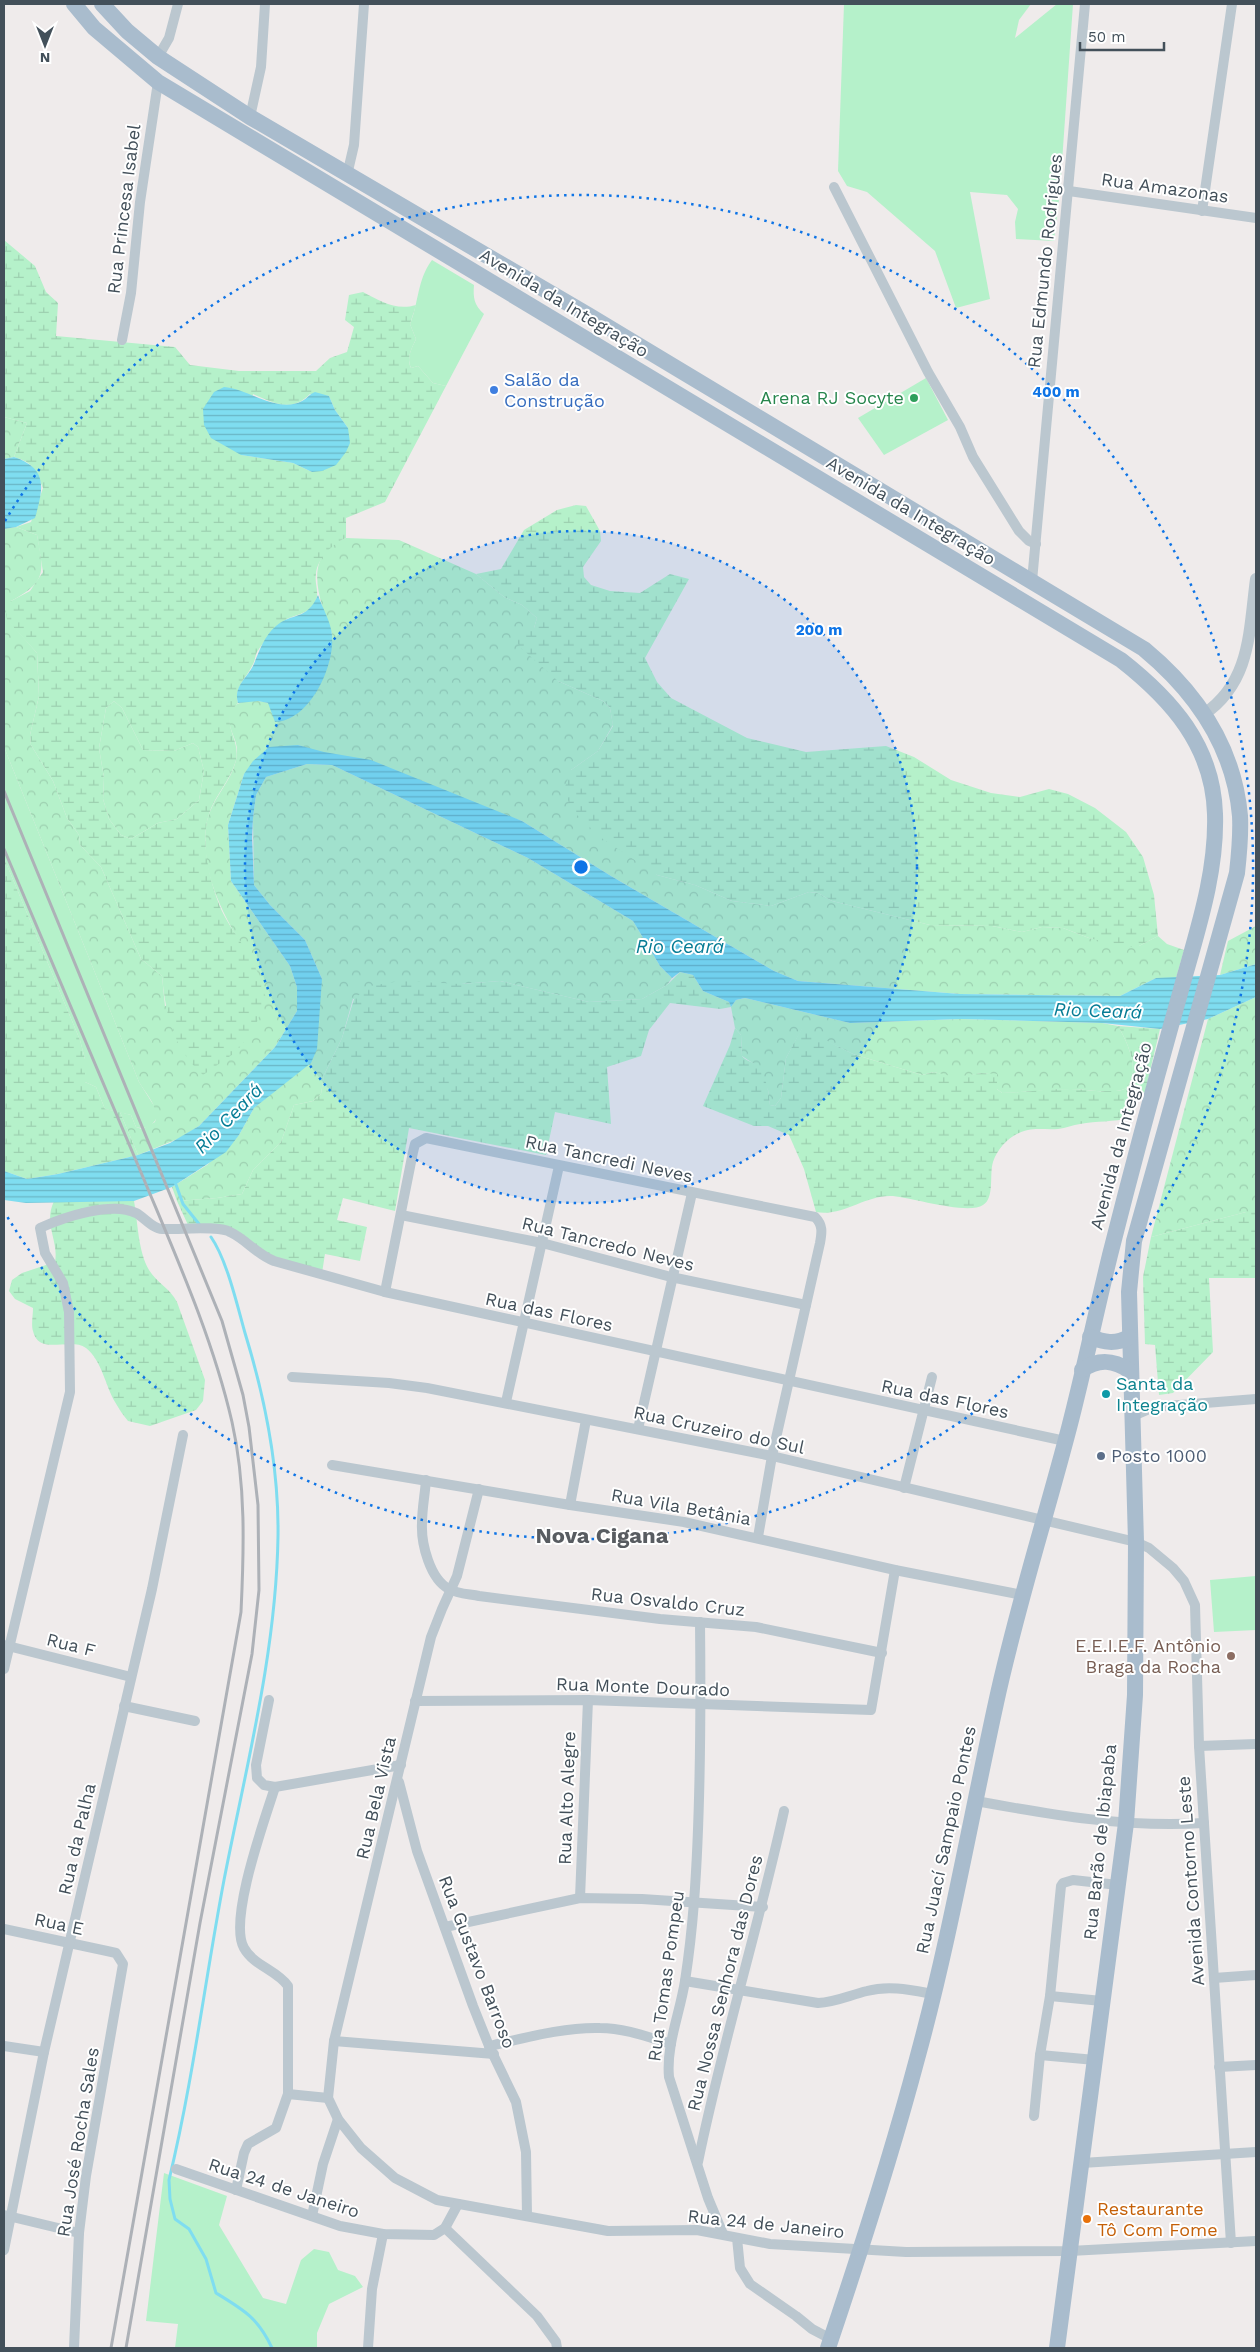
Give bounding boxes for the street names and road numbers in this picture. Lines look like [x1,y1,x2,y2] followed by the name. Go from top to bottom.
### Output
[103,122,144,295] street label: Rua Princesa Isabel
[1023,153,1066,369] street label: Rua Edmundo Rodrigues
[1100,168,1230,207] street label: Rua Amazonas
[476,244,653,361] street label: Avenida da Integração
[823,452,1000,569] street label: Avenida da Integração
[1085,1040,1156,1232] street label: Avenida da Integração
[523,1130,695,1187] street label: Rua Tancredi Neves
[520,1212,696,1275] street label: Rua Tancredo Neves
[483,1288,615,1335] street label: Rua das Flores
[879,1375,1011,1422] street label: Rua das Flores
[632,1401,807,1458] street label: Rua Cruzeiro do Sul
[609,1484,753,1529] street label: Rua Vila Betânia
[590,1583,746,1620] street label: Rua Osvaldo Cruz
[44,1628,98,1661] street label: Rua F
[556,1673,730,1700] street label: Rua Monte Dourado
[911,1724,980,1956] street label: Rua Juací Sampaio Pontes
[554,1731,579,1865] street label: Rua Alto Alegre
[351,1734,400,1861] street label: Rua Bela Vista
[1079,1743,1120,1941] street label: Rua Barão de Ibiapaba
[1173,1775,1208,1987] street label: Avenida Contorno Leste
[53,1781,100,1897] street label: Rua da Palha
[682,1853,767,2113] street label: Rua Nossa Senhora das Dores
[435,1872,520,2051] street label: Rua Gustavo Barroso
[643,1889,688,2063] street label: Rua Tomas Pompeu
[32,1908,86,1939] street label: Rua E
[52,2046,103,2238] street label: Rua José Rocha Sales
[206,2153,362,2222] street label: Rua 24 de Janeiro
[687,2205,845,2242] street label: Rua 24 de Janeiro

